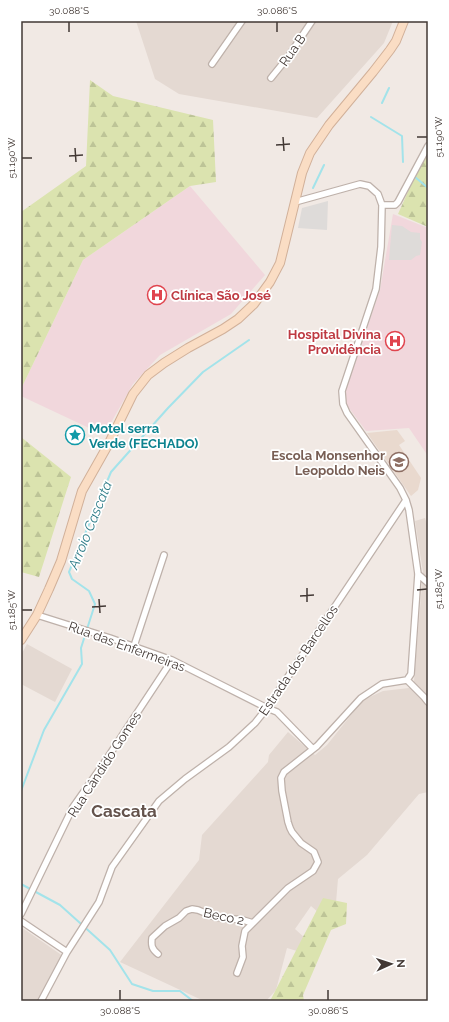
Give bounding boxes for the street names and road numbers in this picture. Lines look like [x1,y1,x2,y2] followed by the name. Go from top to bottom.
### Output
[276,31,309,69] street label: Rua B
[256,602,341,718] street label: Estrada dos Barcellos
[66,618,187,675] street label: Rua das Enfermeiras
[65,709,144,820] street label: Rua Cândido Gomes
[202,905,246,928] street label: Beco 2

